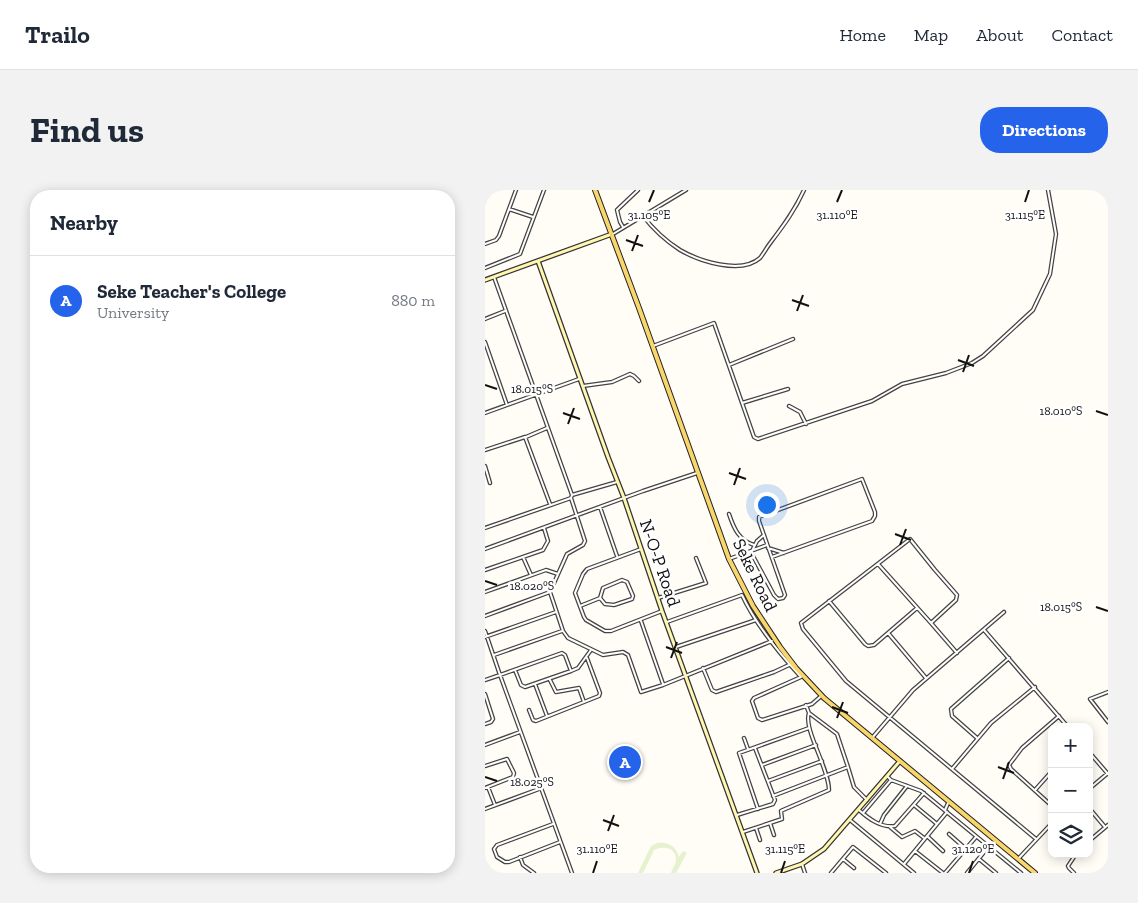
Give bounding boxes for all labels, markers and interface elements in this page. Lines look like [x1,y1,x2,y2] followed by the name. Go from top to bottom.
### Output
[25,20,90,49] text: Trailo
[839,24,886,46] text: Home
[914,24,948,46] text: Map
[976,24,1023,46] text: About
[1051,24,1113,46] text: Contact
[980,107,1108,153] button: Directions
[30,109,144,151] text: Find us
[628,208,670,222] text: 31.105°E
[817,208,857,222] text: 31.110°E
[1005,208,1045,222] text: 31.115°E
[50,210,118,235] text: Nearby
[97,280,286,303] text: Seke Teacher's College
[61,291,72,310] text: A
[391,291,435,310] text: 880 m
[97,303,169,322] text: University
[511,382,553,396] text: 18.015°S
[1040,404,1082,418] text: 18.010°S
[754,492,780,518] your location
[635,516,685,610] street label: N-O-P Road
[728,535,782,615] street label: Seke Road
[510,579,554,593] text: 18.020°S
[1040,600,1082,614] text: 18.015°S
[1048,723,1093,858] map controls
[1048,723,1093,768] button: +
[609,743,641,781] pin: A
[1048,768,1093,813] button: −
[510,775,554,789] text: 18.025°S
[1048,813,1093,858] button: layers
[577,842,617,856] text: 31.110°E
[765,842,805,856] text: 31.115°E
[952,842,994,856] text: 31.120°E

